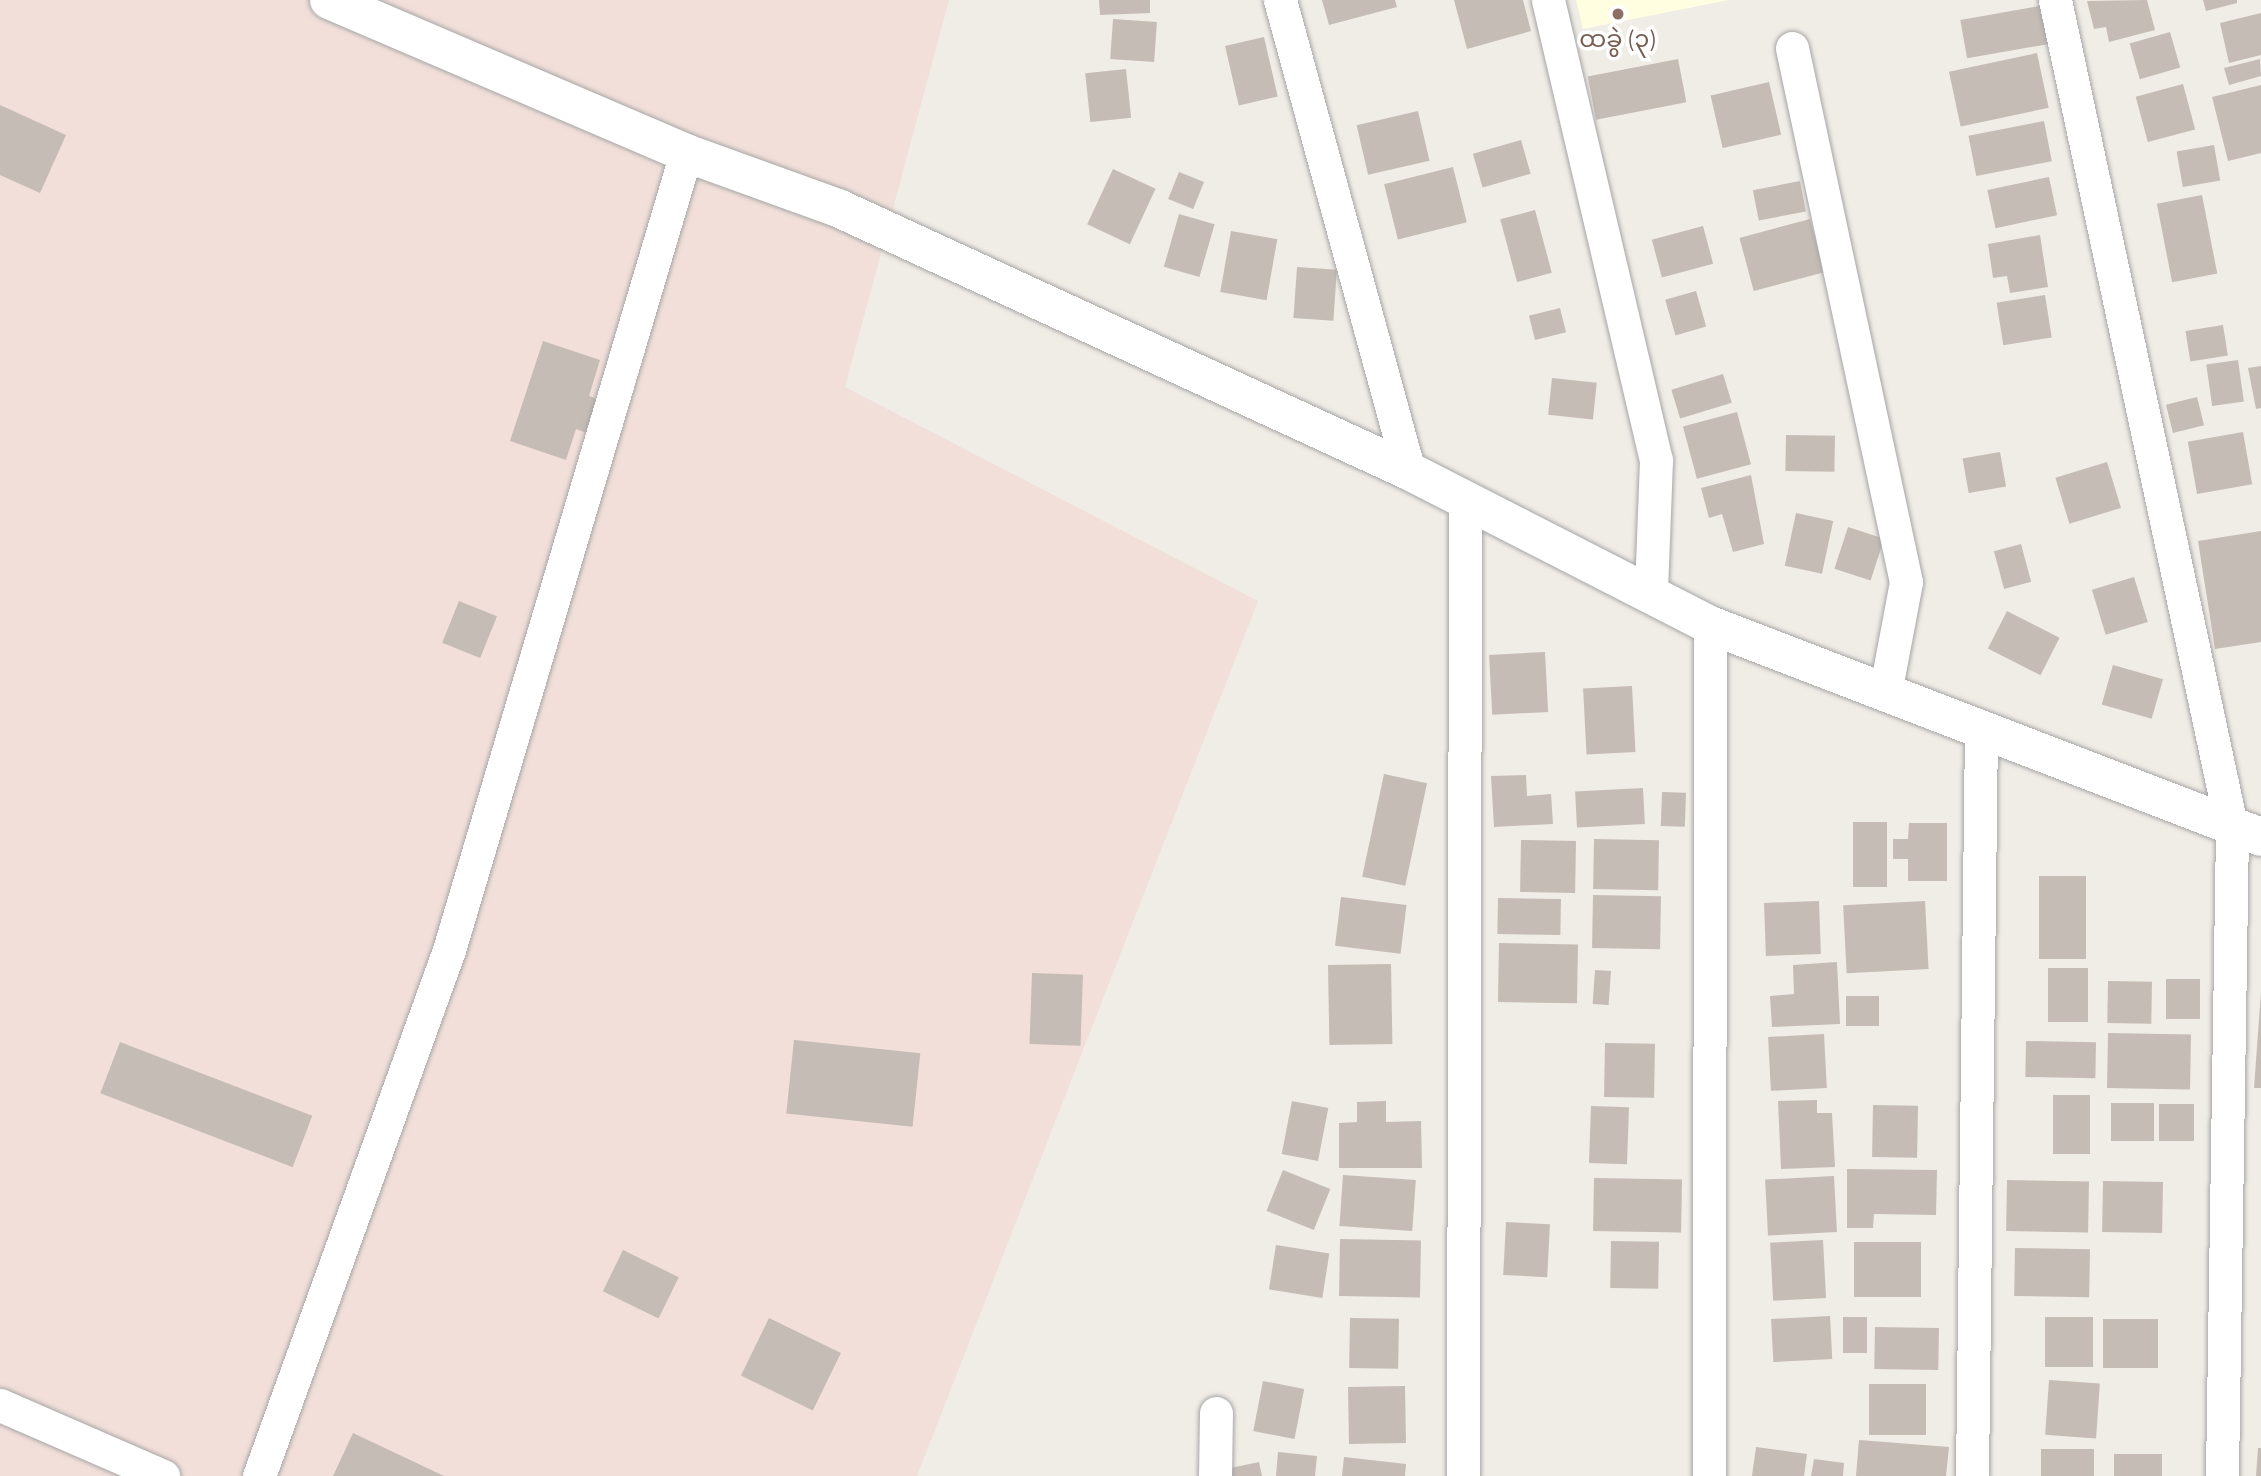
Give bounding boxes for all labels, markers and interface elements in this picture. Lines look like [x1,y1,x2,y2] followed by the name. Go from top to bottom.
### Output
[1610,6,1626,22] marker: ထခွဲ (၃)
[1579,26,1657,54] place label: ထခွဲ (၃)

